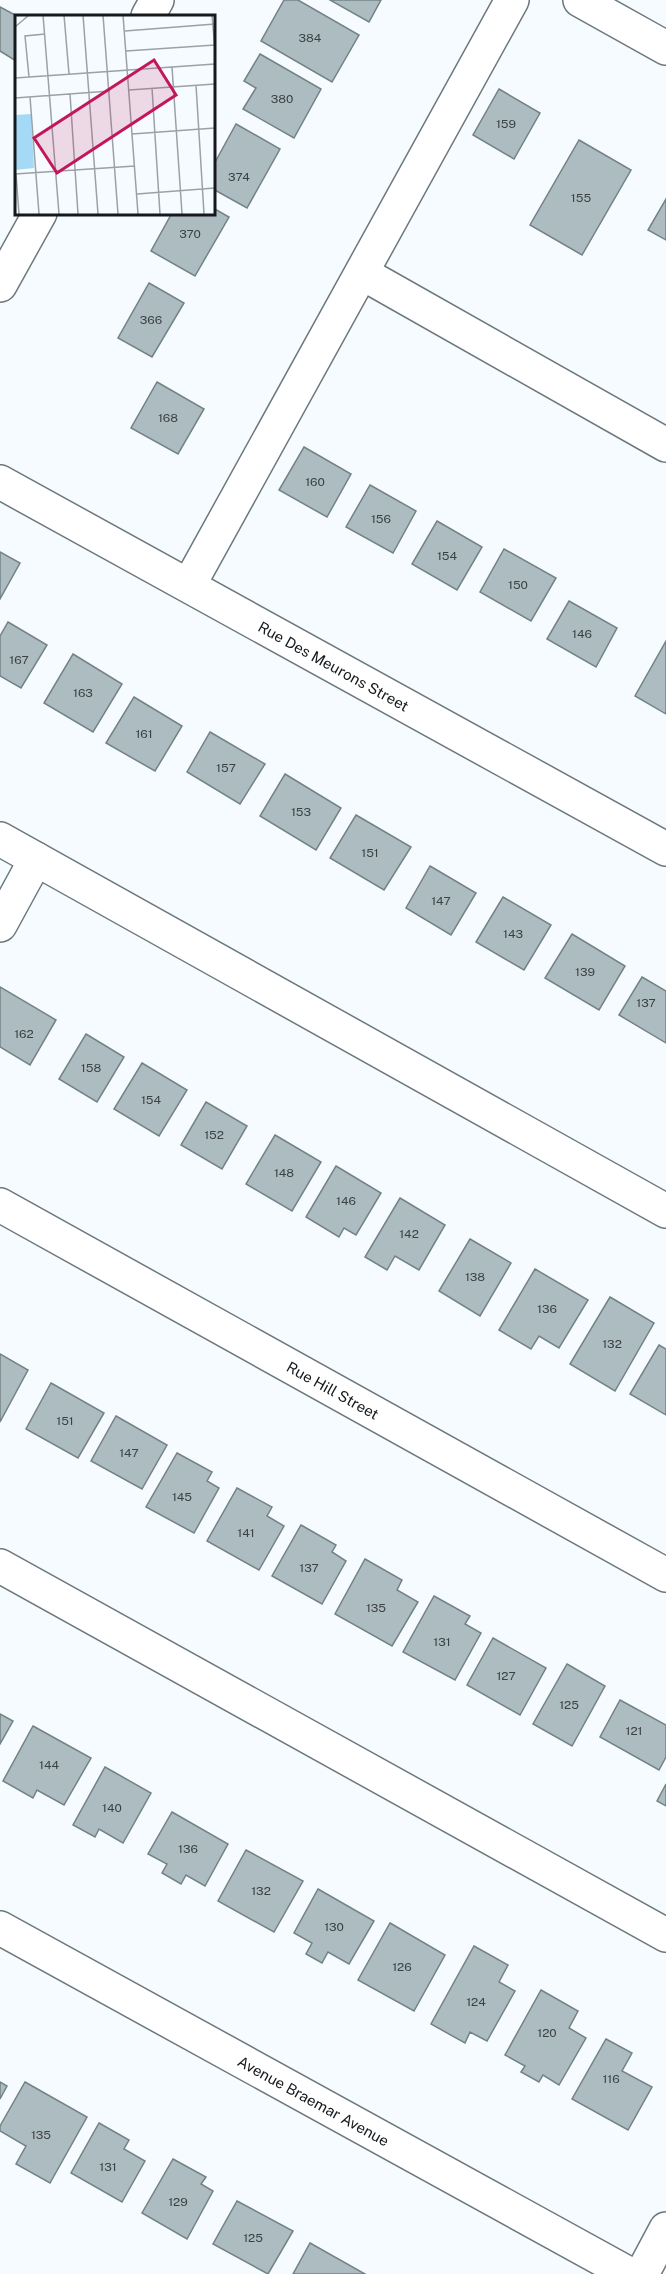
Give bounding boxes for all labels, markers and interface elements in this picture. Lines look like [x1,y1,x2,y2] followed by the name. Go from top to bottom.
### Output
[15,15,214,214] inset map
[299,31,322,45] house number: 384
[271,92,293,106] house number: 380
[496,117,516,131] house number: 159
[228,170,250,184] house number: 374
[571,191,591,205] house number: 155
[179,227,201,241] house number: 370
[140,313,162,327] house number: 366
[158,411,178,425] house number: 168
[305,475,325,489] house number: 160
[371,512,391,526] house number: 156
[437,549,458,563] house number: 154
[508,578,528,592] house number: 150
[255,618,412,714] street label: Rue Des Meurons Street
[572,627,592,641] house number: 146
[9,653,29,667] house number: 167
[73,686,93,700] house number: 163
[135,727,153,741] house number: 161
[216,761,236,775] house number: 157
[291,805,311,819] house number: 153
[361,846,379,860] house number: 151
[431,894,451,908] house number: 147
[503,927,523,941] house number: 143
[575,965,595,979] house number: 139
[636,996,656,1010] house number: 137
[14,1027,34,1041] house number: 162
[81,1061,101,1075] house number: 158
[141,1093,162,1107] house number: 154
[204,1128,224,1142] house number: 152
[274,1166,294,1180] house number: 148
[336,1194,356,1208] house number: 146
[399,1227,419,1241] house number: 142
[465,1270,485,1284] house number: 138
[537,1302,557,1316] house number: 136
[602,1337,622,1351] house number: 132
[284,1358,382,1422] street label: Rue Hill Street
[56,1414,74,1428] house number: 151
[119,1446,139,1460] house number: 147
[172,1490,192,1504] house number: 145
[237,1526,255,1540] house number: 141
[299,1561,319,1575] house number: 137
[366,1601,386,1615] house number: 135
[433,1635,451,1649] house number: 131
[496,1669,516,1683] house number: 127
[559,1698,579,1712] house number: 125
[626,1724,642,1738] house number: 121
[39,1758,59,1772] house number: 144
[102,1801,122,1815] house number: 140
[178,1842,198,1856] house number: 136
[251,1884,271,1898] house number: 132
[324,1920,344,1934] house number: 130
[392,1960,412,1974] house number: 126
[466,1995,486,2009] house number: 124
[537,2026,557,2040] house number: 120
[235,2052,392,2149] street label: Avenue Braemar Avenue
[602,2072,620,2086] house number: 116
[31,2128,51,2142] house number: 135
[99,2160,117,2174] house number: 131
[168,2195,188,2209] house number: 129
[243,2231,263,2245] house number: 125

